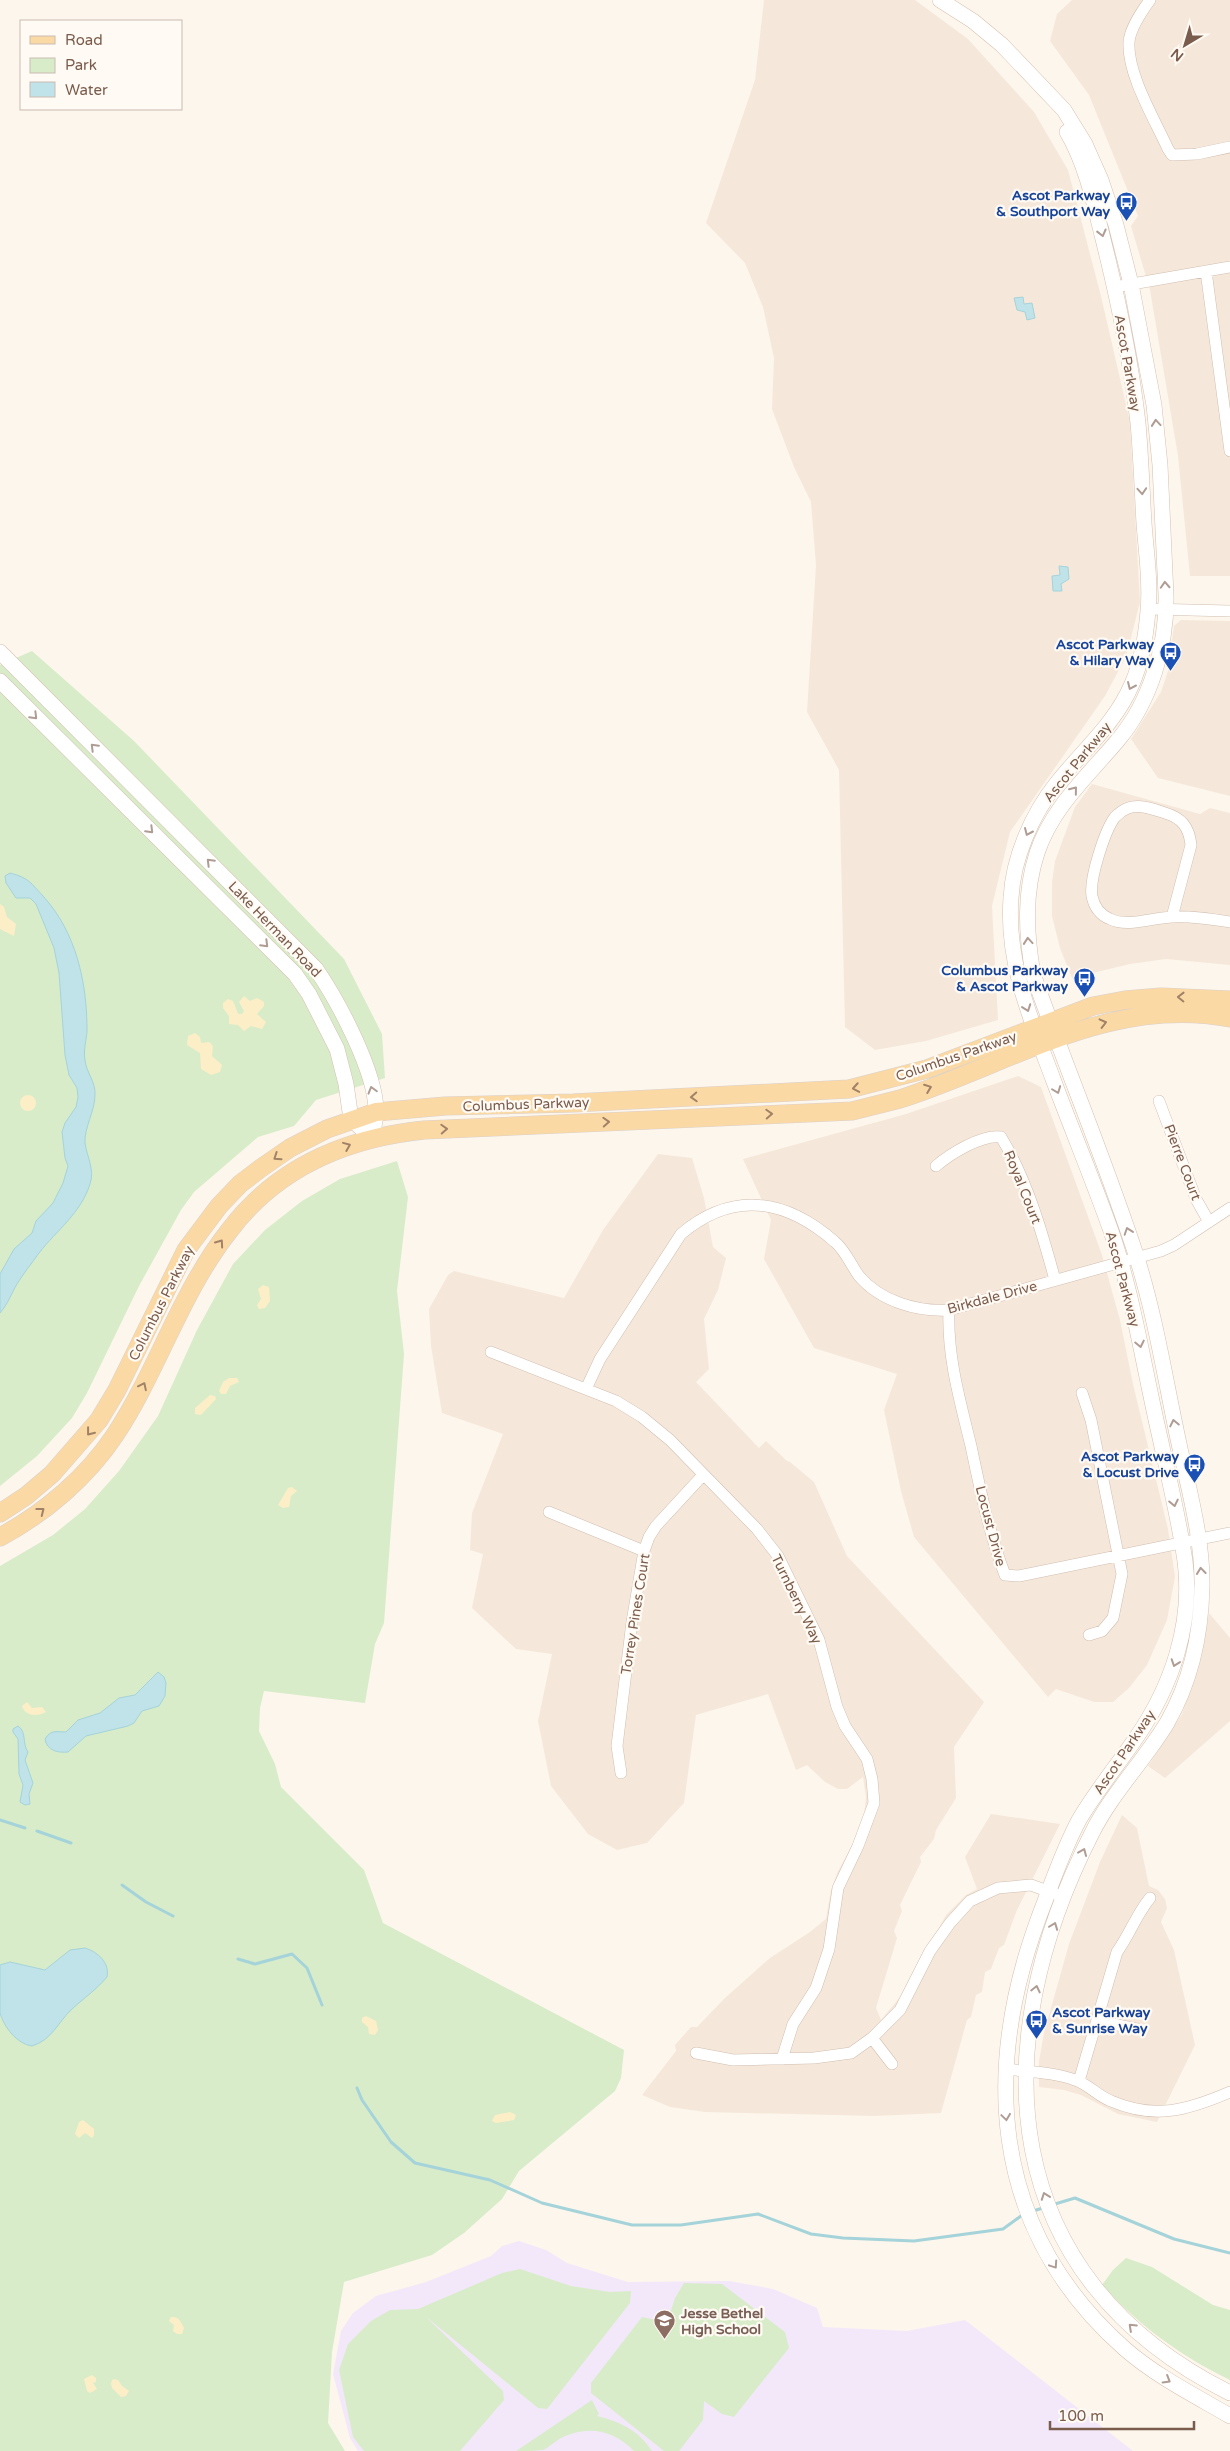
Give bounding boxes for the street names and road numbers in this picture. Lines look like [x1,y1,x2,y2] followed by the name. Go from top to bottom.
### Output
[1111,313,1144,413] street label: Ascot Parkway
[1040,718,1115,806] street label: Ascot Parkway
[225,878,325,981] street label: Lake Herman Road
[893,1028,1019,1085] street label: Columbus Parkway
[462,1094,590,1115] street label: Columbus Parkway
[1160,1122,1205,1203] street label: Pierre Court
[1000,1148,1045,1227] street label: Royal Court
[1102,1230,1144,1329] street label: Ascot Parkway
[125,1242,198,1364] street label: Columbus Parkway
[945,1277,1039,1318] street label: Birkdale Drive
[972,1484,1009,1568] street label: Locust Drive
[618,1552,654,1676] street label: Torrey Pines Court
[768,1552,826,1647] street label: Turnberry Way
[1090,1706,1159,1798] street label: Ascot Parkway

